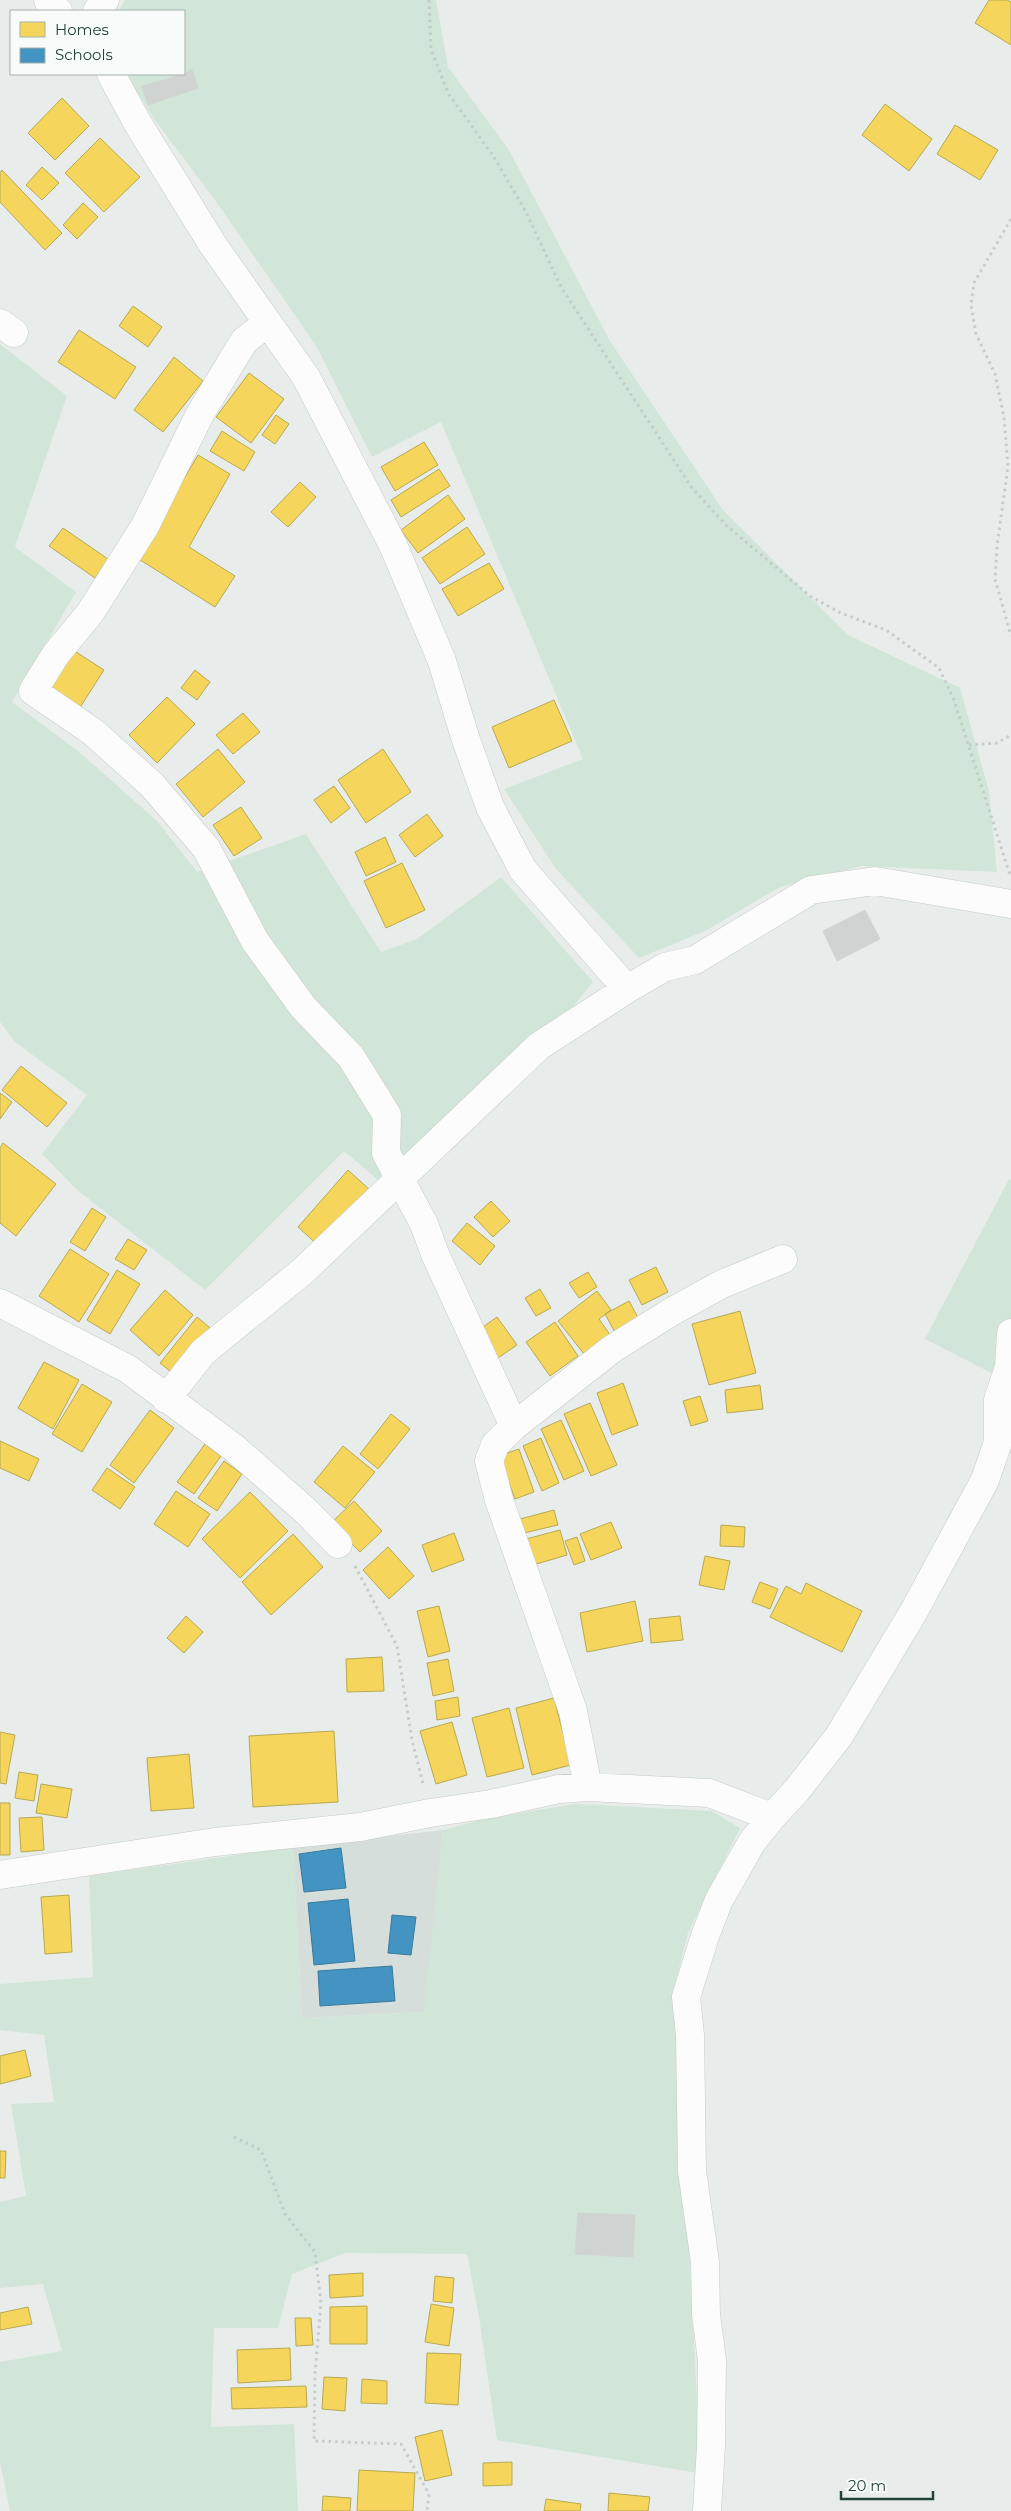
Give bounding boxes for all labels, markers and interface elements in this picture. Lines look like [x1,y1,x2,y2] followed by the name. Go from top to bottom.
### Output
[10,10,185,75] legend
[55,20,109,39] text: Homes
[55,45,113,64] text: Schools
[841,2468,934,2500] scale bar
[848,2476,886,2495] text: 20 m

